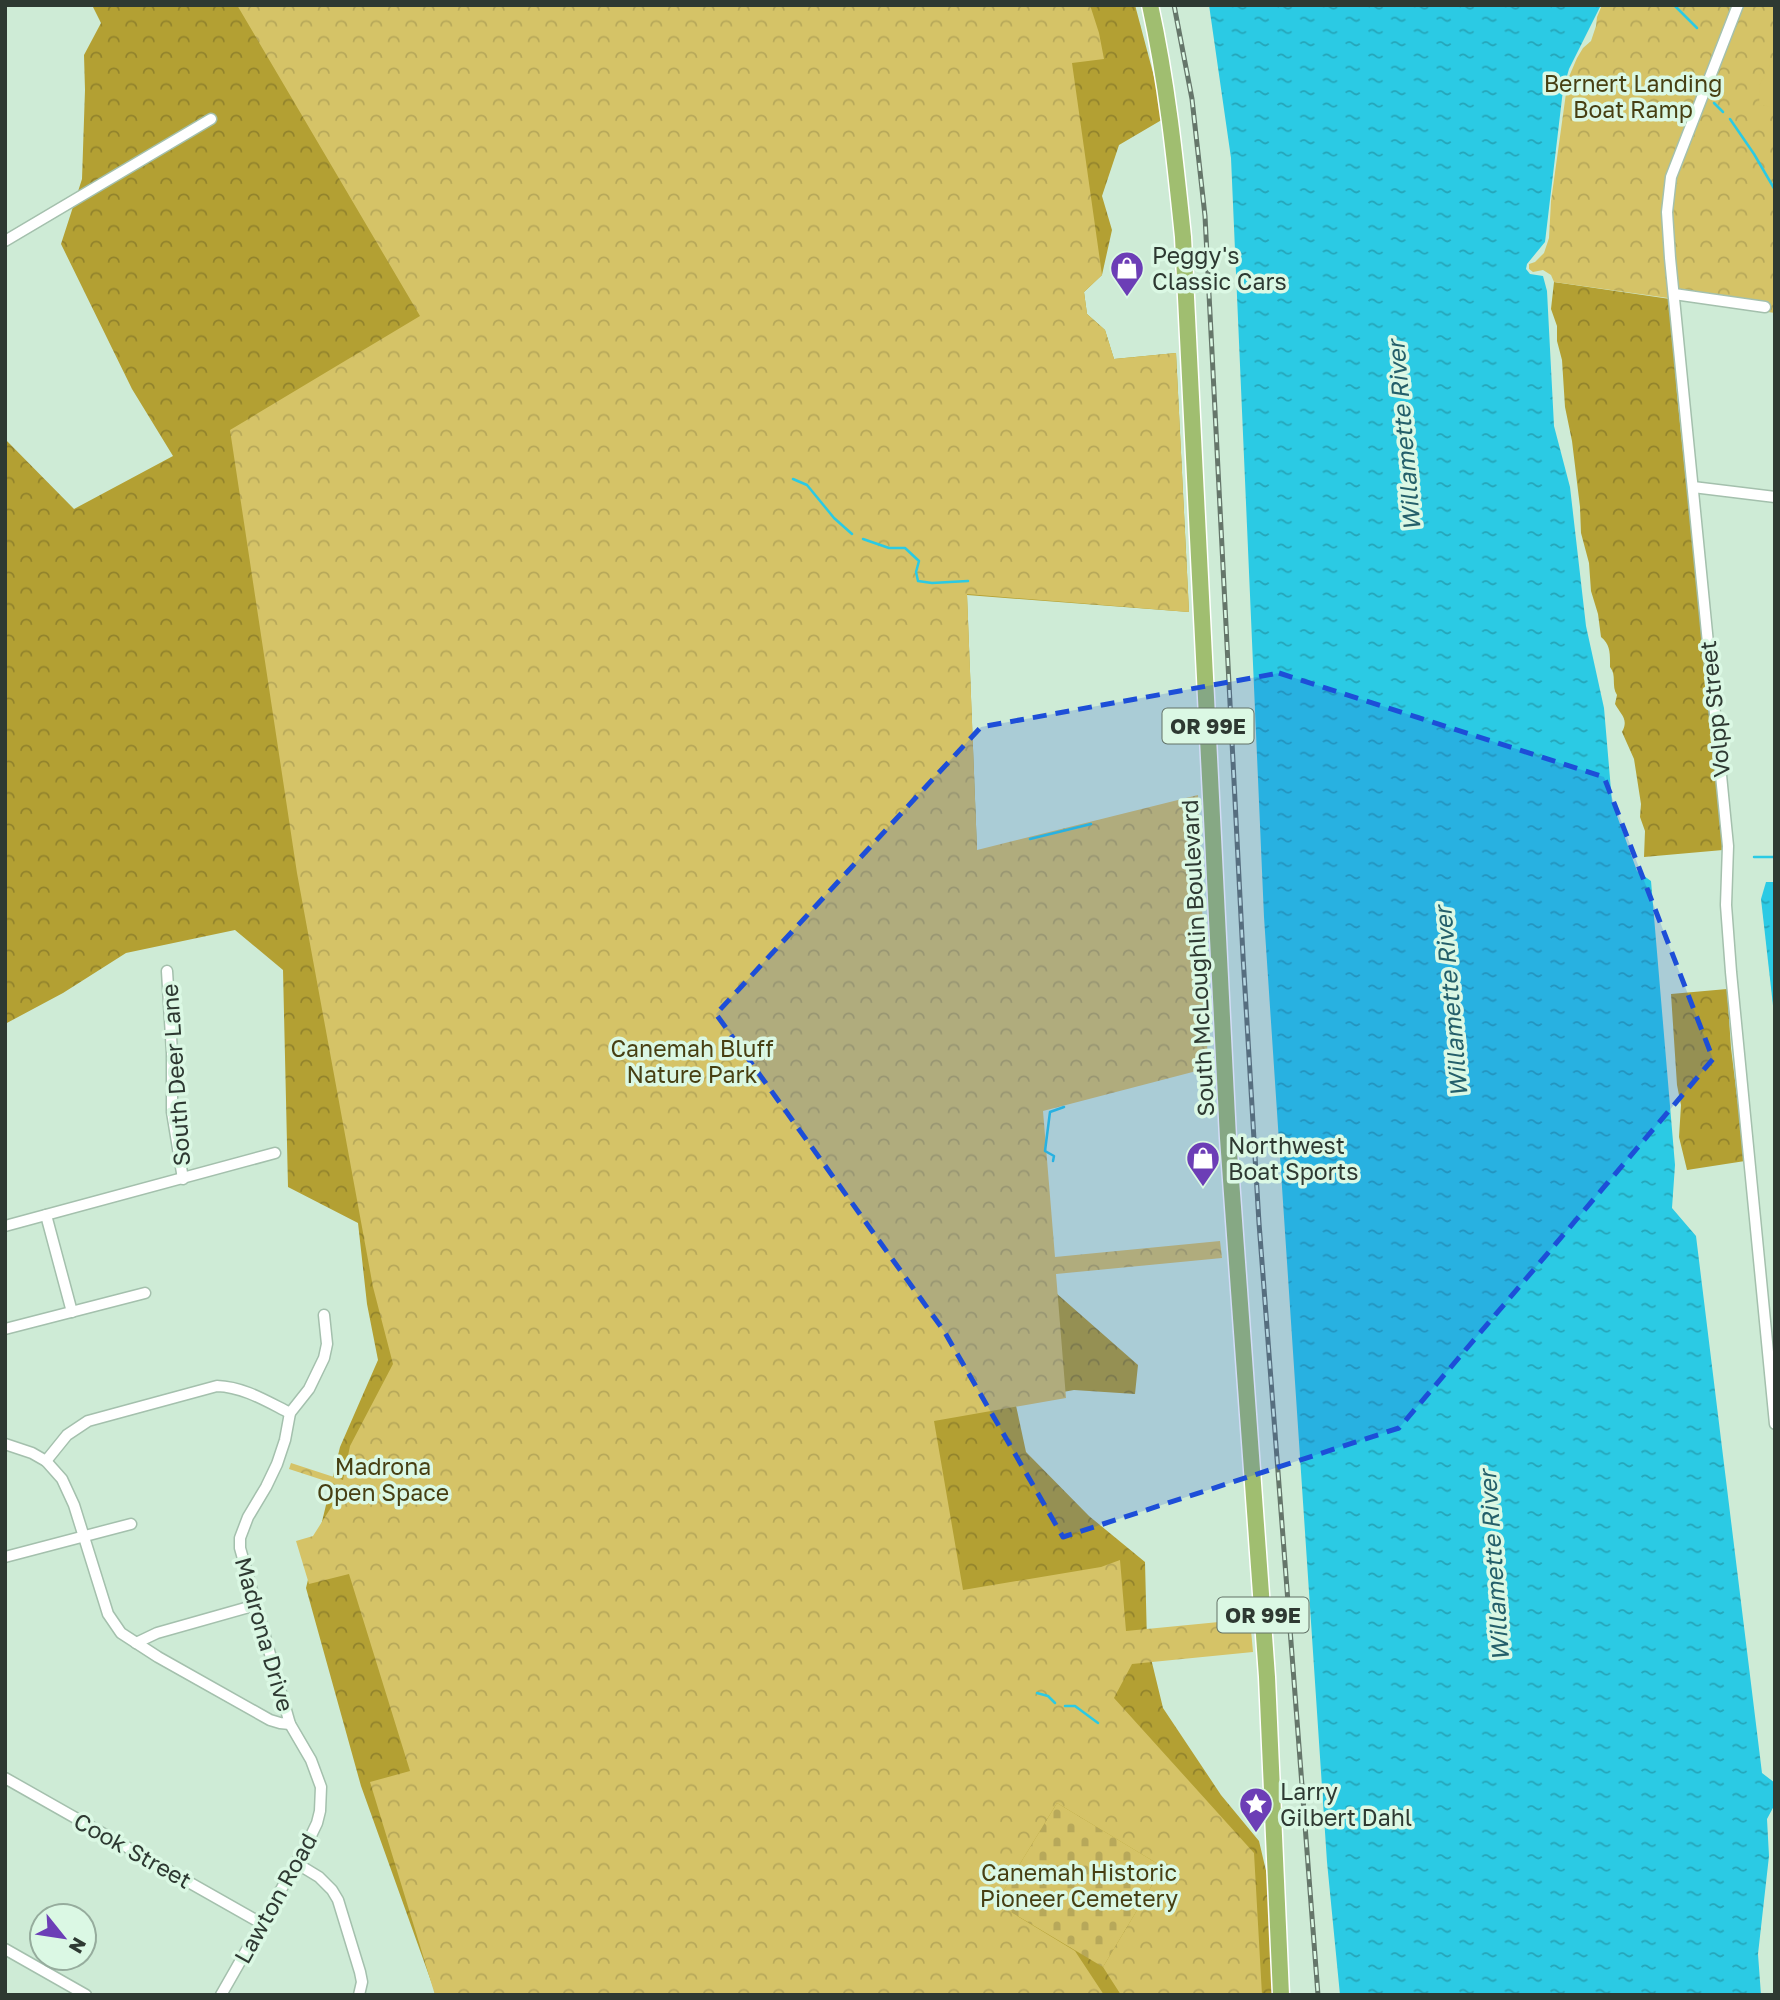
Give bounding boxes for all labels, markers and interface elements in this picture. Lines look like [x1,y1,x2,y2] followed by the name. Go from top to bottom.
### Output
[1544,69,1722,123] park label: Bernert Landing Boat Ramp
[1152,241,1287,295] place label: Peggy's Classic Cars
[1108,249,1146,298] shop icon: Peggy's Classic Cars
[1380,336,1426,533] water label: Willamette River
[1693,639,1735,779] street label: Volpp Street
[1162,708,1254,744] road number: OR 99E
[1175,799,1219,1117] street label: South McLoughlin Boulevard
[1427,902,1473,1099] water label: Willamette River
[155,983,195,1167] street label: South Deer Lane
[610,1034,774,1088] park label: Canemah Bluff Nature Park
[1228,1131,1358,1185] place label: Northwest Boat Sports
[1184,1139,1222,1188] shop icon: Northwest Boat Sports
[317,1452,449,1506] park label: Madrona Open Space
[1472,1466,1514,1662] water label: Willamette River
[230,1554,300,1714] street label: Madrona Drive
[1218,1598,1308,1632] road number: OR 99E
[1280,1777,1412,1831] place label: Larry Gilbert Dahl
[1237,1785,1275,1834] place icon: Larry Gilbert Dahl
[69,1806,197,1894] street label: Cook Street
[228,1828,322,1968] street label: Lawton Road
[980,1858,1178,1912] park label: Canemah Historic Pioneer Cemetery
[28,1902,98,1972] north arrow
[65,1934,92,1958] text: N

